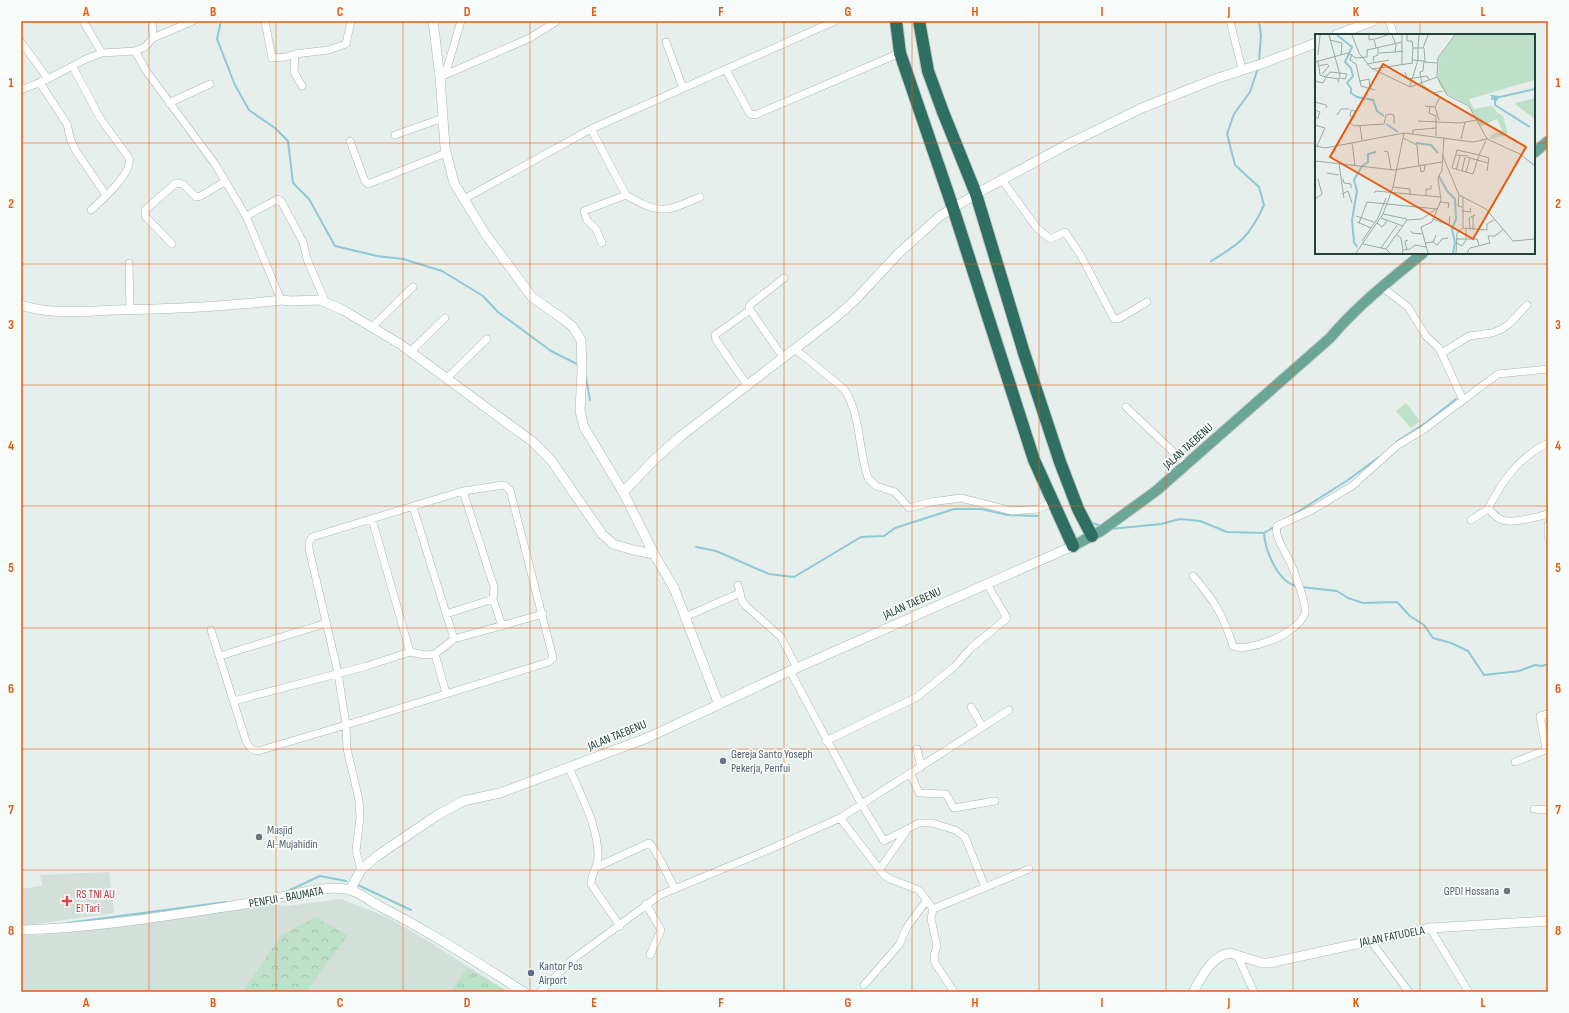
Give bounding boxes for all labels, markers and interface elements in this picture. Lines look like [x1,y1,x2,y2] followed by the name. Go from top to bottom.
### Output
[82,4,90,20] text: A
[210,4,216,20] text: B
[337,4,344,20] text: C
[464,4,471,20] text: D
[591,4,597,20] text: E
[718,4,724,20] text: F
[845,4,852,20] text: G
[972,4,979,20] text: H
[1101,4,1104,20] text: I
[1227,4,1231,20] text: J
[1353,4,1360,20] text: K
[1480,4,1486,20] text: L
[1315,34,1535,254] inset map
[8,75,14,91] text: 1
[1555,75,1561,91] text: 1
[8,196,14,212] text: 2
[1555,196,1561,212] text: 2
[8,317,14,333] text: 3
[1555,317,1561,333] text: 3
[1159,420,1216,473] street label: JALAN TAEBENU
[8,438,14,454] text: 4
[1555,438,1561,454] text: 4
[8,560,14,576] text: 5
[1555,560,1561,576] text: 5
[880,584,944,623] street label: JALAN TAEBENU
[8,681,14,697] text: 6
[1555,681,1561,697] text: 6
[585,717,649,754] street label: JALAN TAEBENU
[731,747,813,776] place label: Gereja Santo Yoseph Pekerja, Penfui
[718,756,728,766] marker: Gereja Santo Yoseph Pekerja, Penfui
[8,802,14,818] text: 7
[1555,802,1561,818] text: 7
[266,823,318,852] place label: Masjid Al-Mujahidin
[254,832,264,842] marker: Masjid Al-Mujahidin
[248,883,325,911] street label: PENFUI - BAUMATA
[1444,884,1499,899] place label: GPDI Hossana
[1502,886,1512,896] marker: GPDI Hossana
[76,887,115,916] place label: RS TNI AU El Tari
[61,895,73,907] marker: RS TNI AU El Tari
[8,923,14,939] text: 8
[1357,923,1427,950] street label: JALAN FATUDELA
[1555,923,1561,939] text: 8
[538,959,582,988] place label: Kantor Pos Airport
[526,968,536,978] marker: Kantor Pos Airport
[82,995,90,1011] text: A
[210,995,216,1011] text: B
[337,995,344,1011] text: C
[464,995,471,1011] text: D
[591,995,597,1011] text: E
[718,995,724,1011] text: F
[845,995,852,1011] text: G
[972,995,979,1011] text: H
[1101,995,1104,1011] text: I
[1227,995,1231,1011] text: J
[1353,995,1360,1011] text: K
[1480,995,1486,1011] text: L

